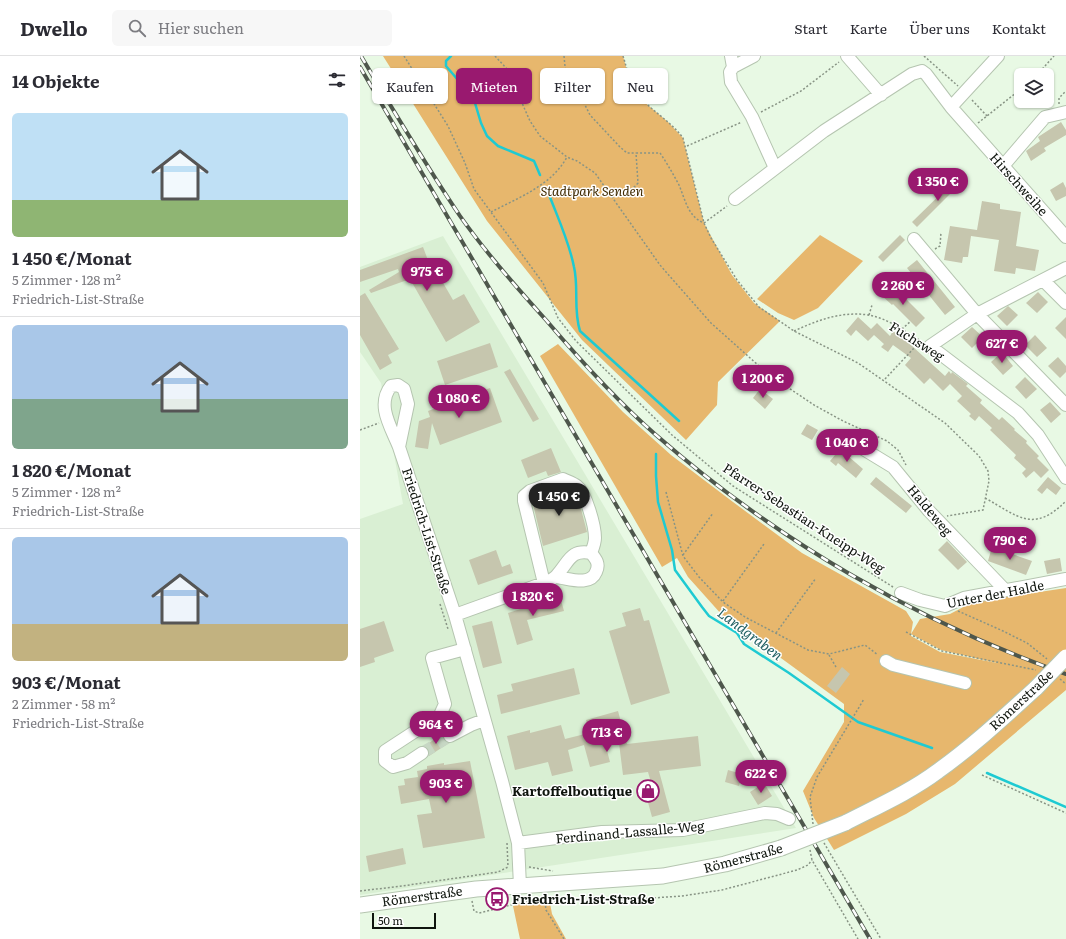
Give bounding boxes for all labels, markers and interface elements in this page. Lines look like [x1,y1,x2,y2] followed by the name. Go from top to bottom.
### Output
[112,10,392,46] search box
[20,14,88,42] text: Dwello
[158,16,244,39] text: Hier suchen
[126,17,148,39] icon: search
[794,18,828,38] text: Start
[850,18,887,38] text: Karte
[909,18,970,38] text: Über uns
[992,18,1046,38] text: Kontakt
[12,68,100,93] text: 14 Objekte
[372,68,448,104] chip: Kaufen
[456,68,532,104] chip: Mieten
[540,68,605,104] chip: Filter
[613,68,668,104] chip: Neu
[1014,68,1054,108] map controls
[1014,68,1054,108] button: layers
[326,69,348,91] icon: filters
[144,139,216,211] icon: home
[986,148,1053,220] street label: Hirschweihe
[901,168,975,202] pin: 1 350 €
[917,171,959,190] text: 1 350 €
[541,181,644,200] park label: Stadtpark Senden
[12,245,132,270] text: 1 450 €/Monat
[399,258,455,292] pin: 975 €
[411,261,443,280] text: 975 €
[12,270,121,289] text: 5 Zimmer · 128 m²
[866,272,940,306] pin: 2 260 €
[881,275,925,294] text: 2 260 €
[12,289,144,308] text: Friedrich-List-Straße
[886,316,949,365] street label: Fuchsweg
[974,330,1030,364] pin: 627 €
[985,333,1019,352] text: 627 €
[144,351,216,423] icon: home
[726,365,800,399] pin: 1 200 €
[742,368,784,387] text: 1 200 €
[422,385,496,419] pin: 1 080 €
[437,388,481,407] text: 1 080 €
[810,429,884,463] pin: 1 040 €
[825,432,869,451] text: 1 040 €
[12,457,131,482] text: 1 820 €/Monat
[720,458,890,578] street label: Pfarrer-Sebastian-Kneipp-Weg
[398,465,457,597] street label: Friedrich-List-Straße
[903,480,958,540] street label: Haldeweg
[12,482,121,501] text: 5 Zimmer · 128 m²
[522,483,596,517] pin: 1 450 €
[538,486,580,505] text: 1 450 €
[12,501,144,520] text: Friedrich-List-Straße
[982,527,1038,561] pin: 790 €
[993,530,1027,549] text: 790 €
[144,563,216,635] icon: home
[945,575,1046,612] street label: Unter der Halde
[496,583,570,617] pin: 1 820 €
[512,586,554,605] text: 1 820 €
[714,602,788,665] water label: Landgraben
[984,665,1057,734] street label: Römerstraße
[12,669,121,694] text: 903 €/Monat
[12,694,116,713] text: 2 Zimmer · 58 m²
[408,711,464,745] pin: 964 €
[12,713,144,732] text: Friedrich-List-Straße
[419,714,453,733] text: 964 €
[579,719,635,753] pin: 713 €
[591,722,623,741] text: 713 €
[733,760,789,794] pin: 622 €
[744,763,778,782] text: 622 €
[418,770,474,804] pin: 903 €
[429,773,463,792] text: 903 €
[635,778,661,804] shop icon: Kartoffelboutique
[512,781,632,800] place label: Kartoffelboutique
[555,815,706,847] street label: Ferdinand-Lassalle-Weg
[701,838,785,877] street label: Römerstraße
[380,880,464,911] street label: Römerstraße
[484,886,510,912] bus stop icon: Friedrich-List-Straße
[512,889,655,908] place label: Friedrich-List-Straße
[372,911,436,930] scale bar
[378,912,403,928] text: 50 m

